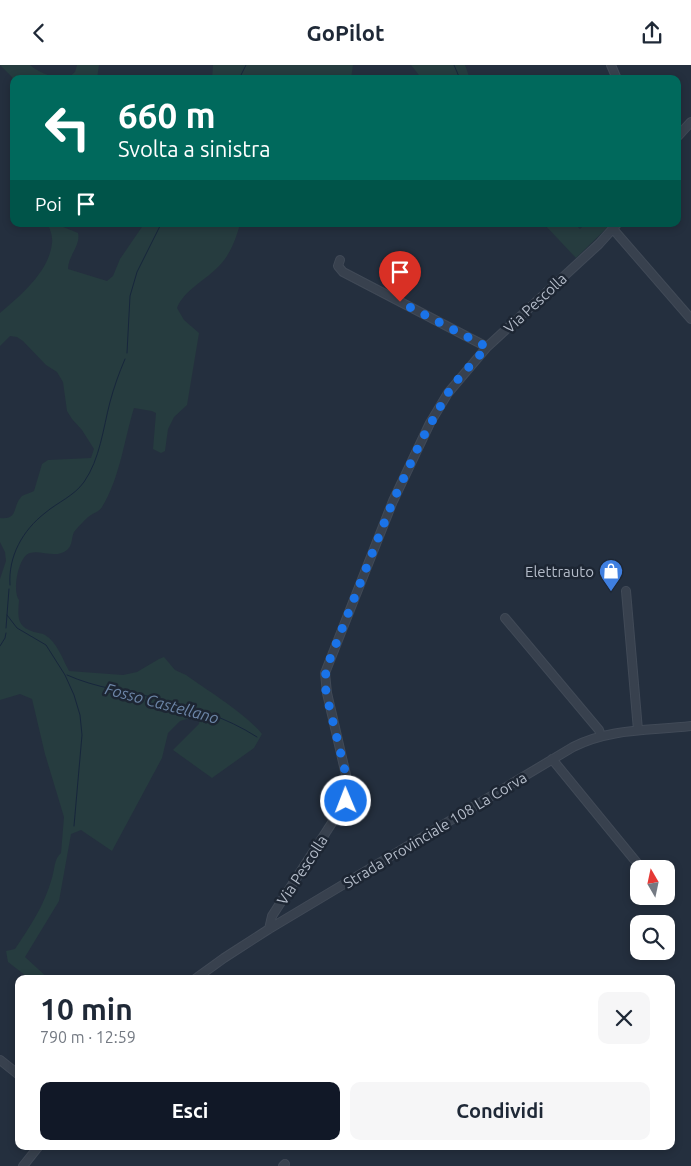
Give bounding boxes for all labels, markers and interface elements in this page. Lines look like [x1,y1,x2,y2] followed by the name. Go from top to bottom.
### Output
[25,19,53,47] icon: back
[638,19,666,47] icon: share
[307,20,384,45] text: GoPilot
[35,95,100,160] icon: left
[118,95,216,135] text: 660 m
[118,136,271,161] text: Svolta a sinistra
[72,190,100,218] icon: arrive
[35,193,62,215] text: Poi
[379,251,421,302] pin
[386,258,414,286] icon: arrive
[500,270,570,336] street label: Via Pescolla
[598,558,624,592] shop icon: Elettrauto
[525,563,594,580] place label: Elettrauto
[103,679,221,727] water label: Fosso Castellano
[340,768,530,892] street label: Strada Provinciale 108 La Corva
[319,774,371,826] position arrow
[273,832,331,908] street label: Via Pescolla
[630,860,675,905] north arrow
[630,860,675,960] map controls
[630,915,675,960] button: search
[40,992,133,1026] text: 10 min
[598,992,650,1044] button: close
[40,1028,136,1046] text: 790 m · 12:59
[40,1082,340,1140] button: Esci
[350,1082,650,1140] button: Condividi

